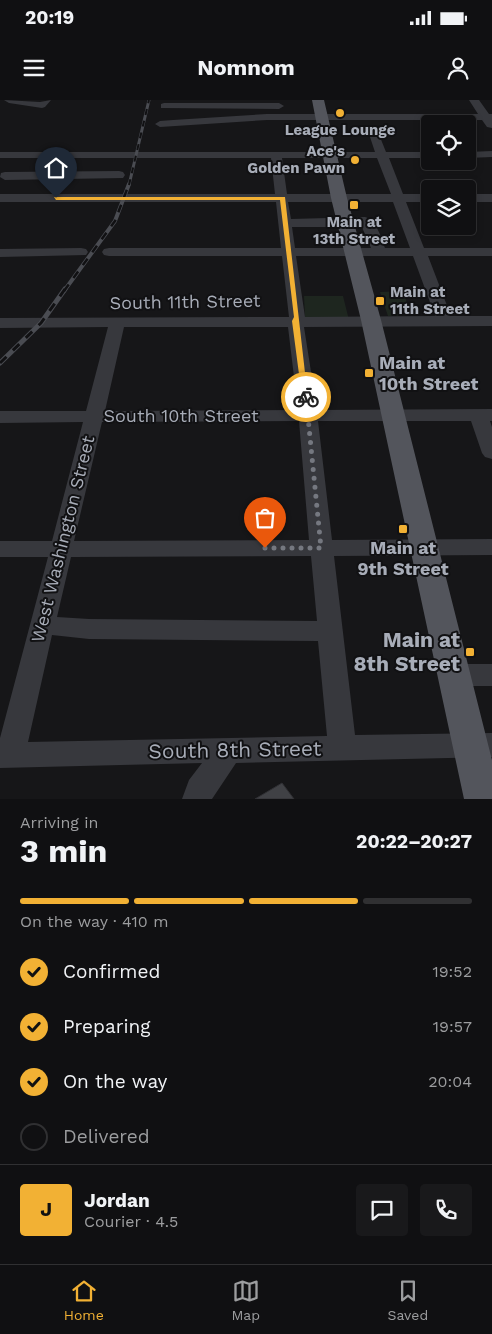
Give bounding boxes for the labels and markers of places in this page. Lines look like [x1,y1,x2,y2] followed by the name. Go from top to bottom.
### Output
[334,107,346,119] marker: League Lounge
[285,121,396,139] place label: League Lounge
[247,142,345,177] place label: Ace's Golden Pawn
[35,147,77,198] pin
[349,154,361,166] marker: Ace's Golden Pawn
[348,199,360,211] marker: Main at 13th Street
[313,213,395,248] place label: Main at 13th Street
[390,283,470,318] place label: Main at 11th Street
[374,295,386,307] marker: Main at 11th Street
[379,352,479,394] place label: Main at 10th Street
[363,367,375,379] marker: Main at 10th Street
[244,497,286,548] pin
[397,523,409,535] marker: Main at 9th Street
[357,537,449,579] place label: Main at 9th Street
[353,627,460,676] place label: Main at 8th Street
[464,646,476,658] marker: Main at 8th Street

